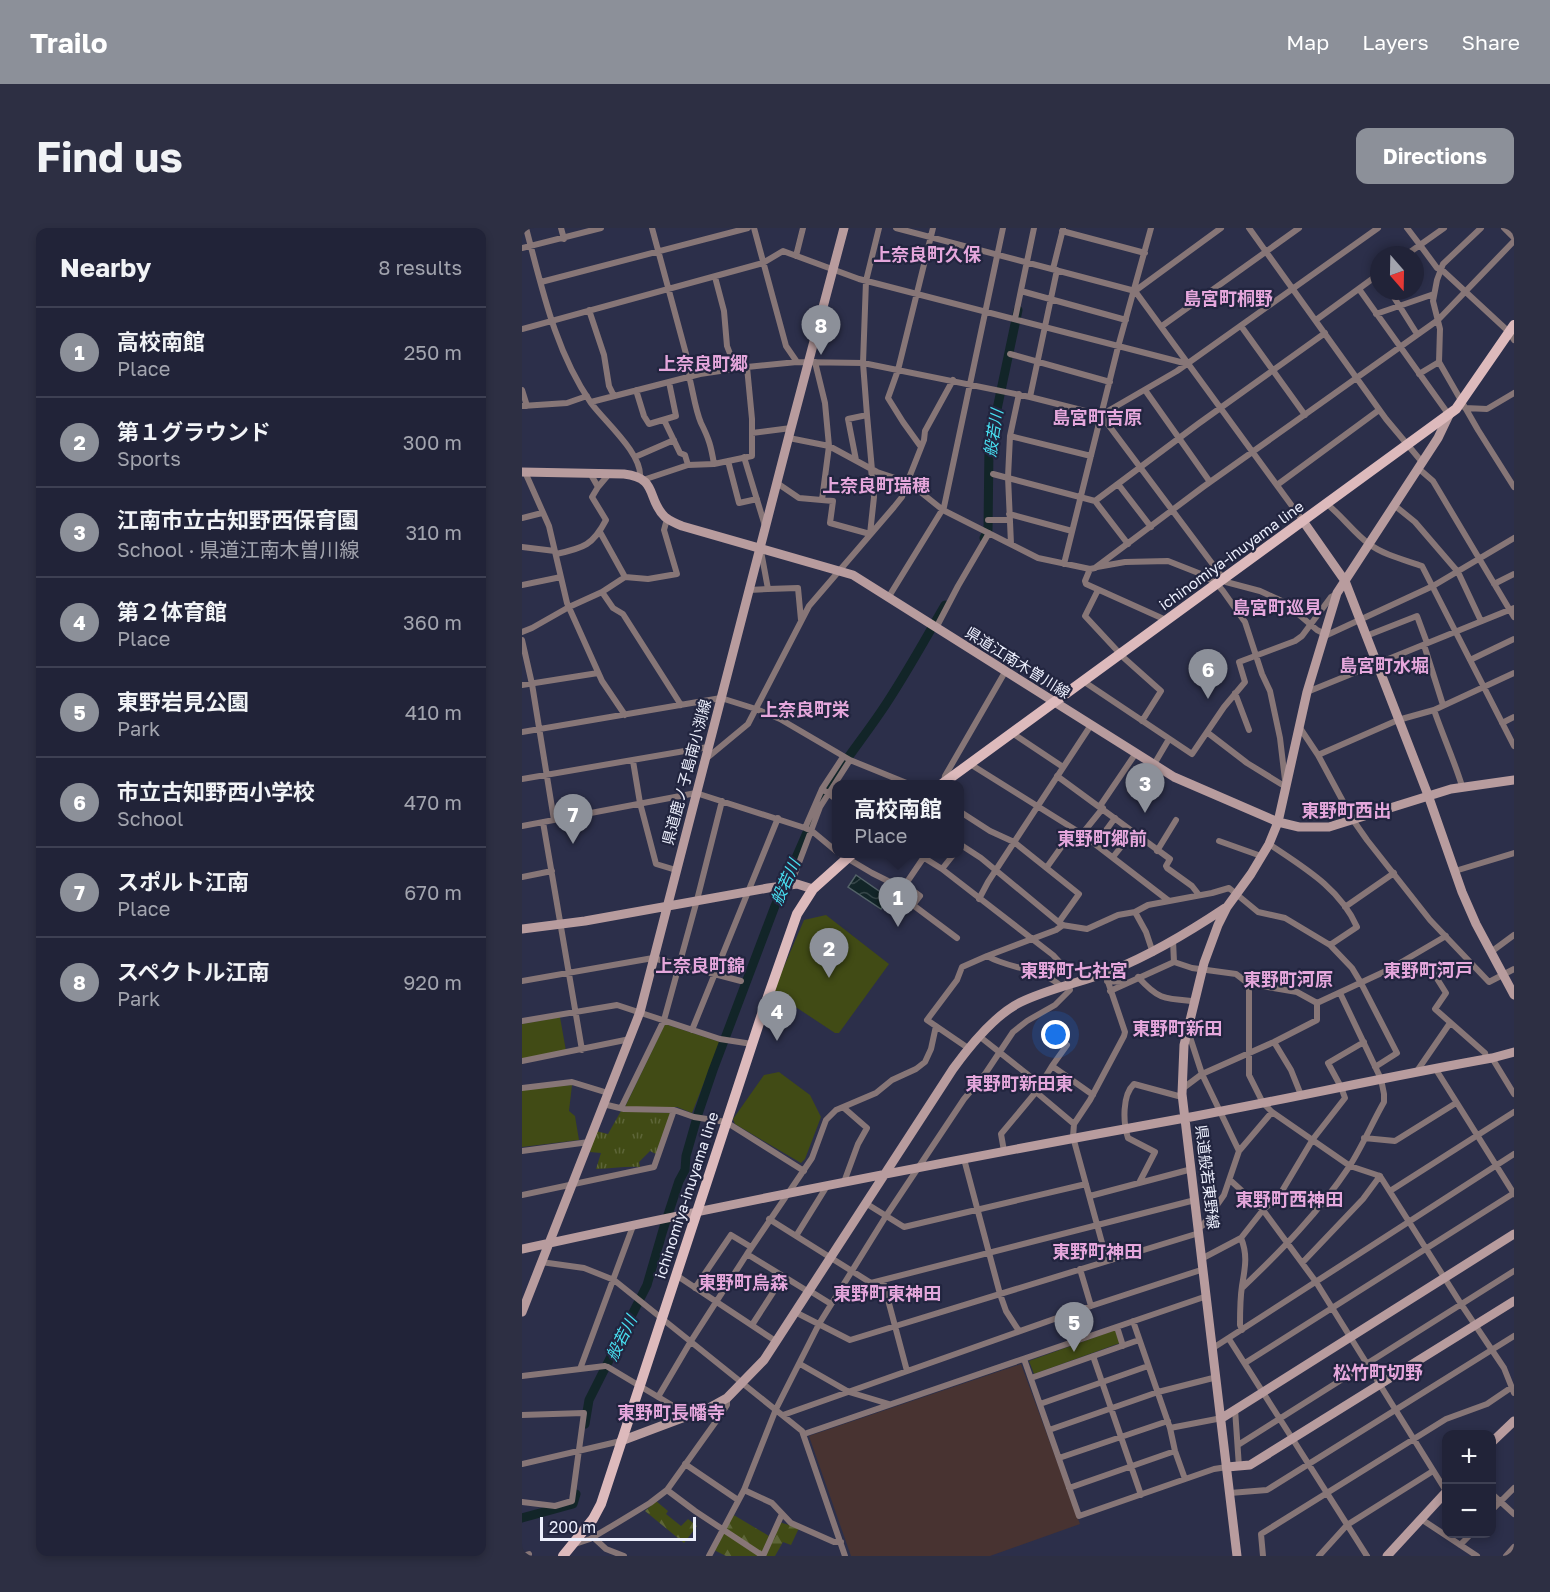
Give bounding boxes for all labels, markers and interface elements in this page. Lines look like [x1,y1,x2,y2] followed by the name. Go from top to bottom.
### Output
[30,26,108,59] text: Trailo
[1286,29,1329,55] text: Map
[1362,29,1429,55] text: Layers
[1462,29,1520,55] text: Share
[1356,128,1514,184] button: Directions
[36,131,183,181] text: Find us
[873,243,982,265] district label: 上奈良町久保
[1370,246,1424,300] north arrow
[60,252,151,283] text: Nearby
[378,255,462,279] text: 8 results
[1183,287,1273,309] district label: 島宮町桐野
[802,306,840,355] pin: 8
[117,328,205,355] text: 高校南館
[74,340,85,364] text: 1
[404,340,462,364] text: 250 m
[658,352,748,374] district label: 上奈良町郷
[117,356,170,380] text: Place
[979,406,1007,458] water label: 般若川
[1052,406,1142,428] district label: 島宮町吉原
[117,418,271,445] text: 第１グラウンド
[73,430,86,454] text: 2
[403,430,462,454] text: 300 m
[117,446,181,470] text: Sports
[822,474,930,496] district label: 上奈良町瑞穂
[1155,496,1307,613] street label: ichinomiya-inuyama line
[117,506,359,533] text: 江南市立古知野西保育園
[73,520,86,544] text: 3
[406,520,462,544] text: 310 m
[117,537,359,561] text: School · 県道江南木曽川線
[1232,596,1322,618] district label: 島宮町巡見
[117,598,227,625] text: 第２体育館
[73,610,86,634] text: 4
[403,610,462,634] text: 360 m
[962,623,1074,701] street label: 県道江南木曽川線
[117,626,170,650] text: Place
[1188,650,1228,699] pin: 6
[1339,654,1429,676] district label: 島宮町水堀
[117,688,249,715] text: 東野岩見公園
[658,697,714,847] street label: 県道鹿ノ子島南小渕線
[760,698,850,720] district label: 上奈良町栄
[73,700,86,724] text: 5
[405,700,462,724] text: 410 m
[117,716,160,740] text: Park
[1126,764,1164,813] pin: 3
[117,778,315,805] text: 市立古知野西小学校
[832,780,964,858] popup
[73,790,86,814] text: 6
[404,790,462,814] text: 470 m
[554,794,592,844] pin: 7
[854,795,942,822] text: 高校南館
[1301,799,1391,821] district label: 東野町西出
[117,806,183,830] text: School
[854,823,907,847] text: Place
[1057,827,1147,849] district label: 東野町郷前
[766,854,805,908] water label: 般若川
[117,868,249,895] text: スポルト江南
[878,878,917,927] pin: 1
[74,880,85,904] text: 7
[404,880,462,904] text: 670 m
[117,896,170,920] text: Place
[810,928,848,978] pin: 2
[655,954,745,976] district label: 上奈良町錦
[117,958,269,985] text: スペクトル江南
[1020,959,1128,981] district label: 東野町七社宮
[1383,959,1473,981] district label: 東野町河戸
[1243,968,1333,990] district label: 東野町河原
[73,970,86,994] text: 8
[403,970,462,994] text: 920 m
[117,986,160,1010] text: Park
[758,992,796,1041] pin: 4
[1132,1017,1222,1039] district label: 東野町新田
[1041,1020,1070,1049] your location
[965,1072,1073,1094] district label: 東野町新田東
[651,1109,722,1281] street label: ichinomiya-inuyama line
[1193,1124,1223,1230] street label: 県道般若東野線
[1235,1188,1343,1210] district label: 東野町西神田
[1052,1240,1142,1262] district label: 東野町神田
[698,1271,788,1293] district label: 東野町烏森
[833,1282,941,1304] district label: 東野町東神田
[1054,1302,1094,1352] pin: 5
[601,1310,642,1364] water label: 般若川
[1333,1361,1423,1383] district label: 松竹町切野
[617,1401,725,1423] district label: 東野町長幡寺
[1442,1430,1496,1538] map controls
[1442,1430,1496,1484] button: +
[1442,1484,1496,1538] button: −
[540,1514,696,1542] scale bar
[549,1517,596,1537] text: 200 m

